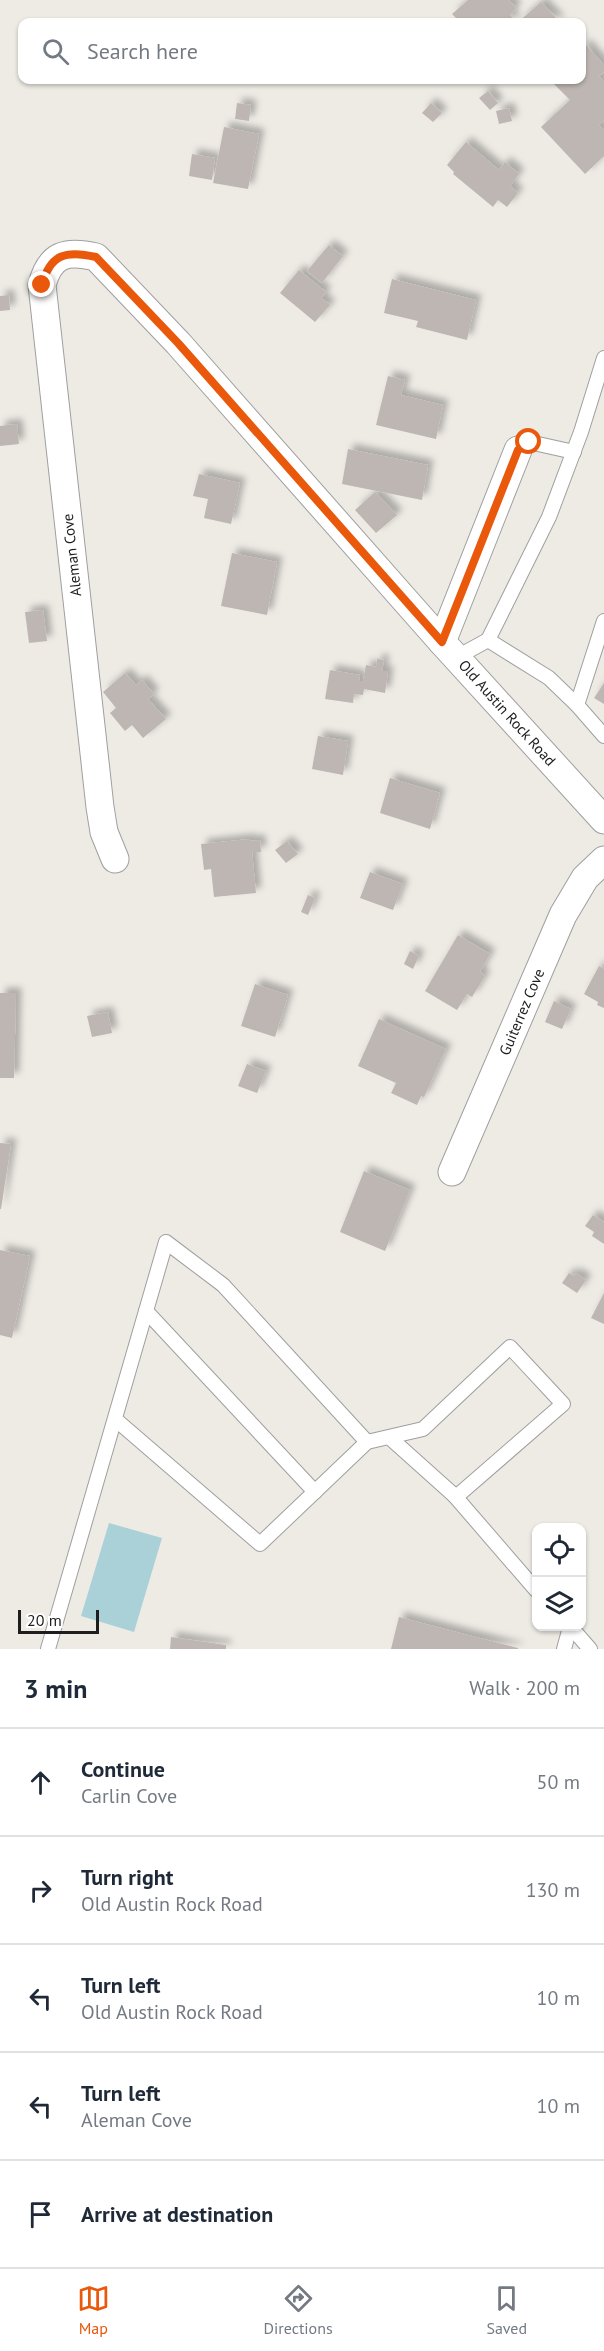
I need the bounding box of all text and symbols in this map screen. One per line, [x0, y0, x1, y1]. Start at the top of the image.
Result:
search box [18, 18, 586, 84]
icon: search [39, 35, 72, 68]
text: Search here [87, 37, 198, 65]
route end [28, 271, 54, 297]
route start [515, 428, 541, 454]
street label: Aleman Cove [58, 513, 85, 597]
street label: Old Austin Rock Road [455, 656, 560, 770]
street label: Guiterrez Cove [495, 966, 548, 1058]
map controls [532, 1523, 586, 1631]
button: locate [532, 1523, 586, 1577]
button: layers [532, 1577, 586, 1631]
scale bar [18, 1607, 99, 1634]
text: 20 m [27, 1610, 62, 1630]
text: 3 min [24, 1672, 87, 1705]
text: Walk · 200 m [469, 1675, 580, 1701]
text: Continue [81, 1755, 165, 1783]
icon: ahead [24, 1766, 57, 1799]
text: 50 m [537, 1769, 580, 1795]
text: Carlin Cove [81, 1783, 177, 1809]
text: Turn right [81, 1863, 173, 1891]
icon: right [24, 1874, 57, 1907]
text: 130 m [526, 1877, 580, 1903]
text: Old Austin Rock Road [81, 1891, 263, 1917]
text: Turn left [81, 1971, 161, 1999]
icon: left [24, 1982, 57, 2015]
text: 10 m [537, 1985, 580, 2011]
text: Old Austin Rock Road [81, 1999, 263, 2025]
text: Turn left [81, 2079, 161, 2107]
icon: left [24, 2090, 57, 2123]
text: 10 m [537, 2093, 580, 2119]
text: Aleman Cove [81, 2107, 192, 2133]
icon: arrive [24, 2198, 57, 2231]
text: Arrive at destination [81, 2200, 273, 2228]
tab: Map [77, 2282, 110, 2338]
tab: Directions [264, 2282, 333, 2338]
tab: Saved [486, 2282, 527, 2338]

